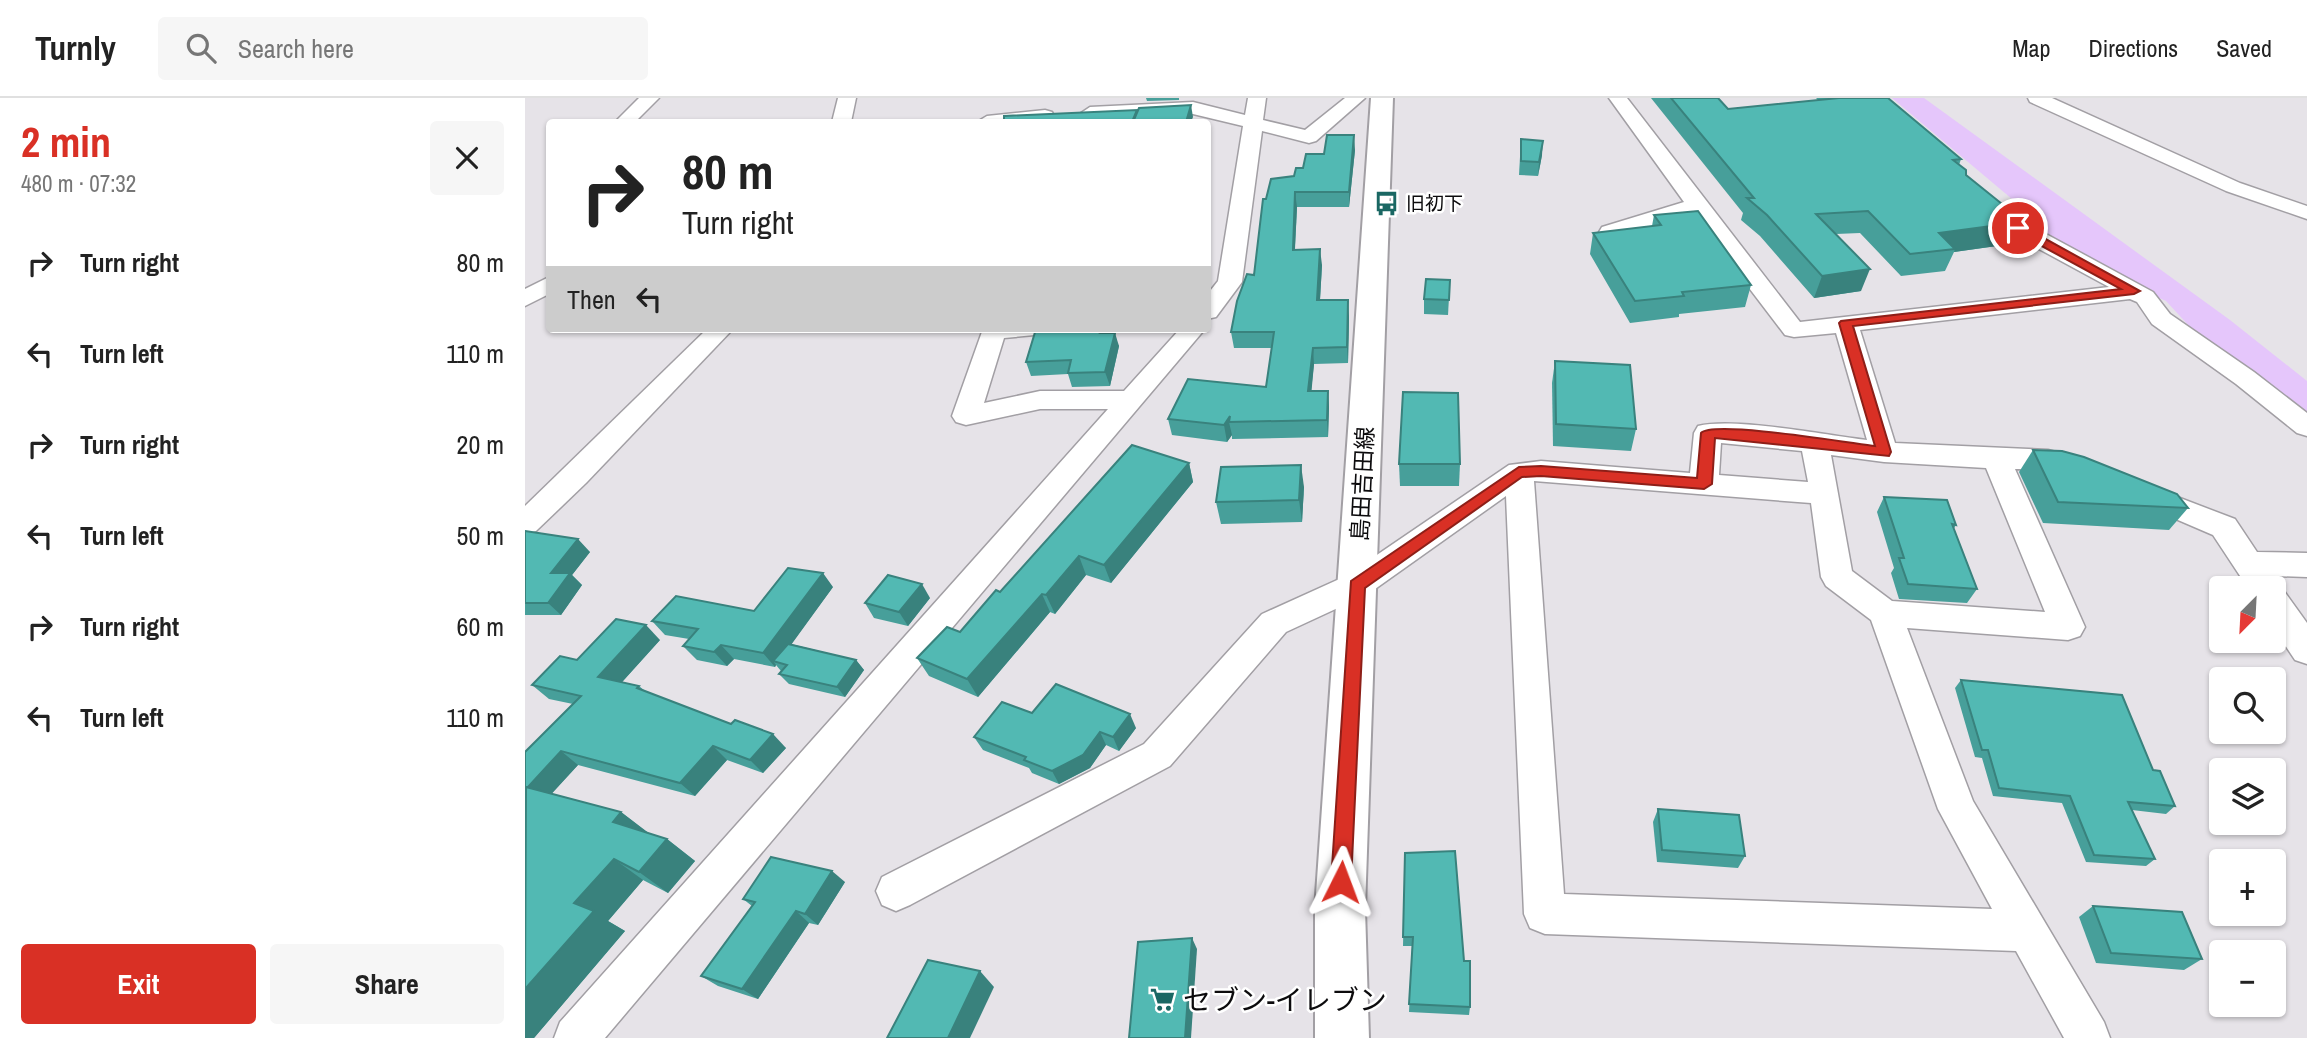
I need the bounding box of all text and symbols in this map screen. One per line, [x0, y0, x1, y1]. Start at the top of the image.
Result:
search box [158, 17, 648, 80]
text: Turnly [35, 26, 116, 70]
icon: search [182, 29, 220, 67]
text: Search here [238, 31, 354, 66]
text: Map [2012, 32, 2050, 64]
text: Directions [2088, 32, 2178, 64]
text: Saved [2216, 32, 2272, 64]
text: 2 min [21, 114, 111, 170]
button: close [430, 121, 504, 195]
text: 80 m [682, 138, 774, 204]
icon: right [567, 147, 658, 238]
text: 480 m · 07:32 [21, 168, 136, 199]
bus stop icon: 旧初下 [1372, 189, 1400, 217]
place label: 旧初下 [1406, 190, 1463, 216]
pin [1988, 198, 2048, 258]
text: Turn right [682, 201, 794, 244]
icon: arrive [1999, 209, 2037, 247]
icon: right [21, 244, 59, 282]
text: Turn right [80, 245, 179, 280]
text: 80 m [457, 245, 504, 280]
icon: left [630, 280, 668, 318]
text: Then [567, 282, 616, 317]
icon: left [21, 335, 59, 373]
text: Turn left [80, 336, 164, 371]
text: 110 m [446, 336, 504, 371]
icon: right [21, 426, 59, 464]
street label: 島田吉田線 [1344, 426, 1380, 542]
text: Turn right [80, 427, 179, 462]
text: 20 m [457, 427, 504, 462]
icon: left [21, 517, 59, 555]
text: Turn left [80, 518, 164, 553]
text: 50 m [457, 518, 504, 553]
north arrow [2209, 576, 2285, 653]
map controls [2209, 576, 2286, 1017]
icon: right [21, 608, 59, 646]
text: Turn right [80, 609, 179, 644]
text: 60 m [457, 609, 504, 644]
button: search [2209, 667, 2286, 744]
icon: left [21, 699, 59, 737]
text: Turn left [80, 700, 164, 735]
text: 110 m [446, 700, 504, 735]
button: layers [2209, 758, 2286, 835]
position arrow [1304, 845, 1378, 919]
button: + [2209, 849, 2286, 926]
button: − [2209, 940, 2286, 1017]
button: Exit [21, 944, 256, 1024]
button: Share [270, 944, 504, 1024]
place label: セブン-イレブン [1183, 981, 1387, 1019]
supermarket icon: セブン-イレブン [1149, 986, 1177, 1014]

